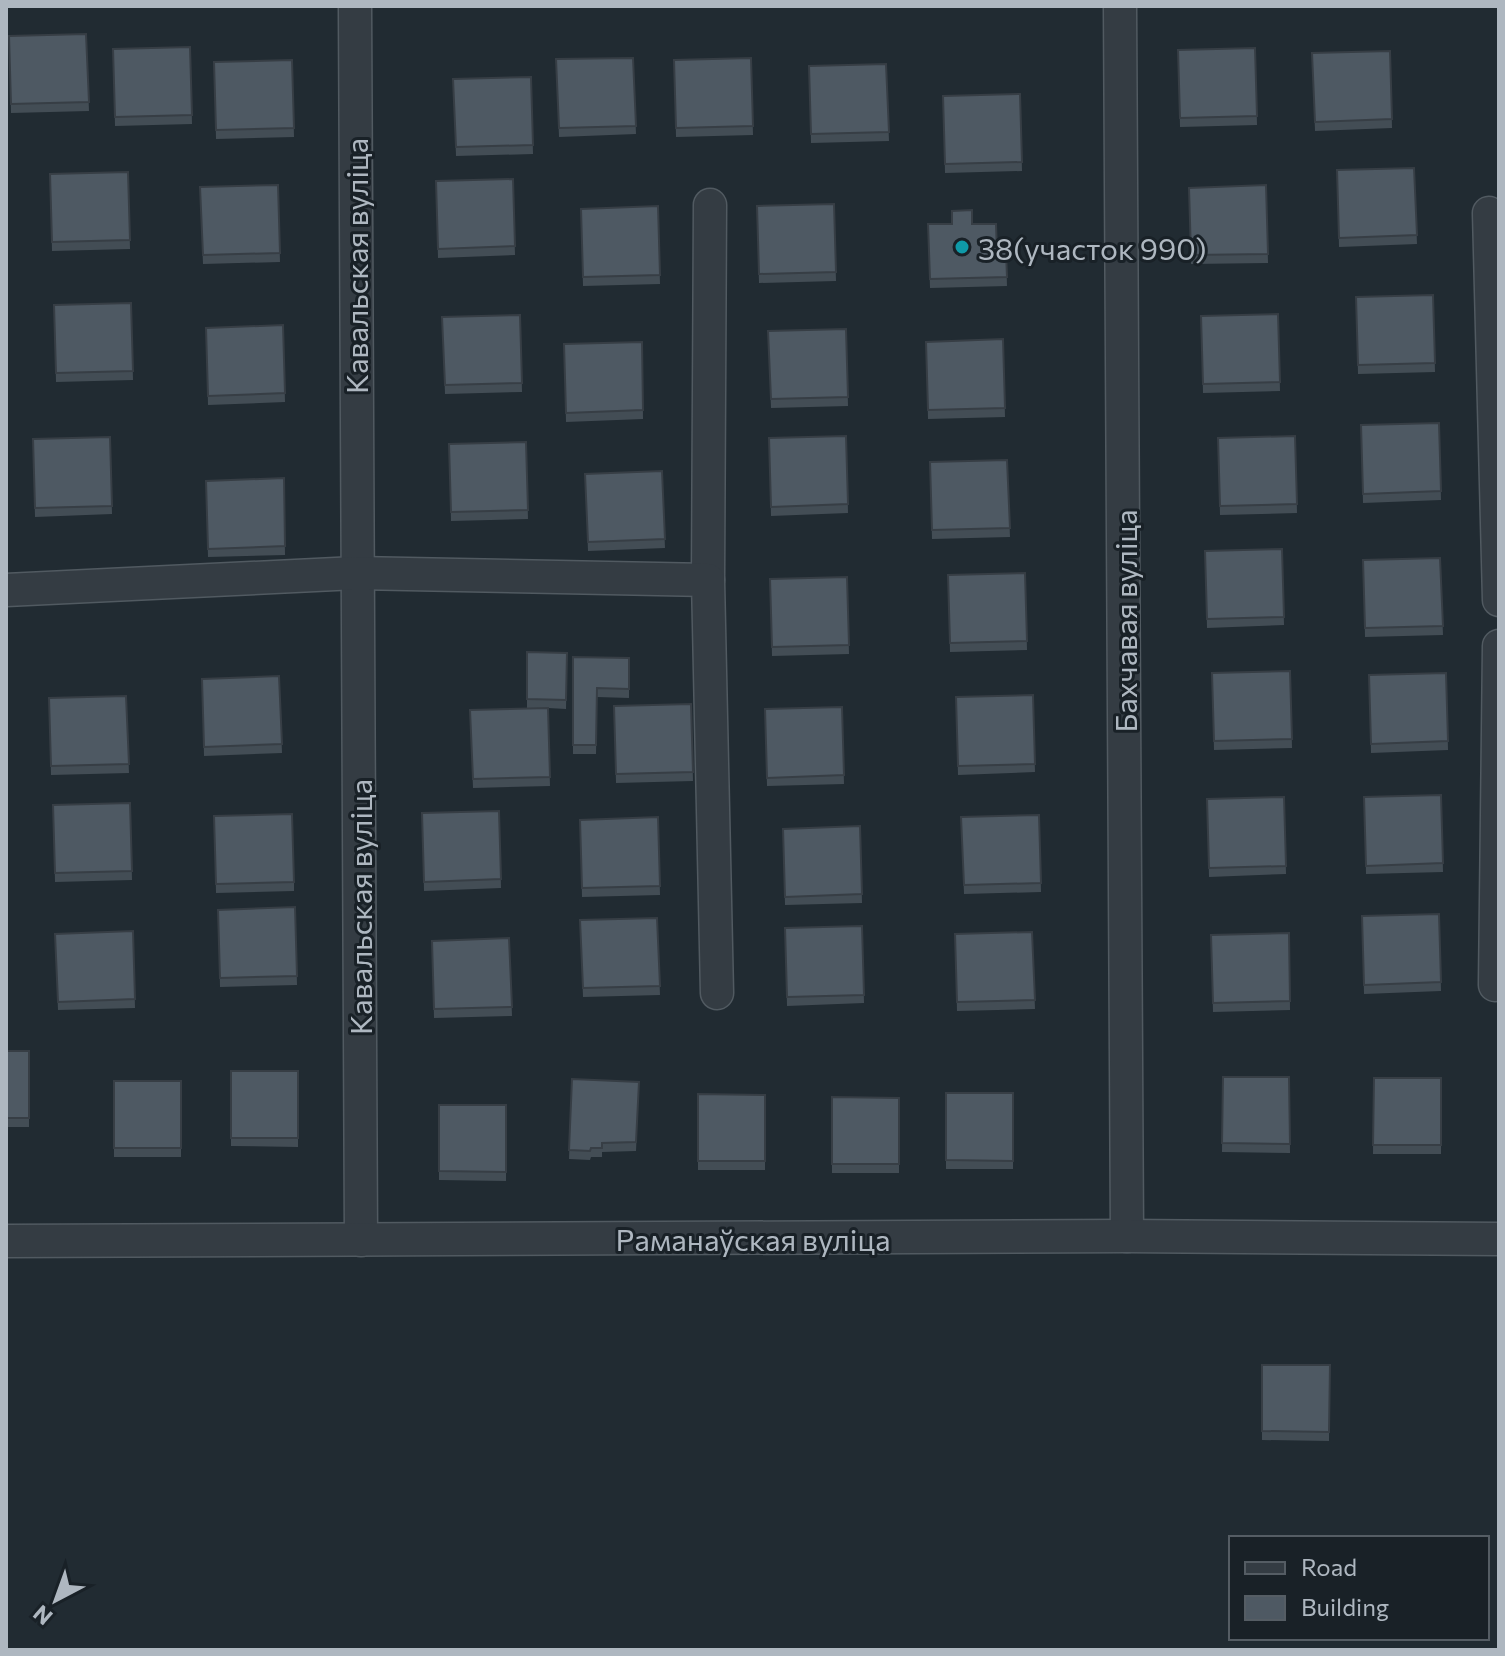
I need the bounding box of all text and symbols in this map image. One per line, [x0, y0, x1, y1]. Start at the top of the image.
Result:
street label: Кавальская вуліца [337, 138, 374, 394]
place label: 38(участок 990) [978, 229, 1206, 266]
marker: 38(участок 990) [953, 238, 971, 256]
street label: Бахчавая вуліца [1106, 509, 1143, 733]
street label: Кавальская вуліца [341, 779, 378, 1035]
street label: Раманаўская вуліца [616, 1220, 890, 1257]
legend [1229, 1536, 1489, 1640]
text: Road [1301, 1552, 1357, 1581]
north arrow [16, 1560, 96, 1640]
text: Building [1301, 1592, 1389, 1621]
text: N [27, 1600, 58, 1631]

